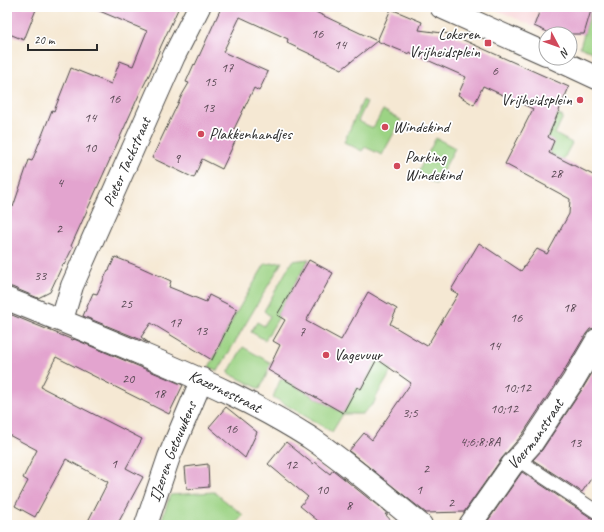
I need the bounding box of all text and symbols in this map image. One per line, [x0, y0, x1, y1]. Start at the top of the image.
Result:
place label: Lokeren Vrijheidsplein [409, 24, 481, 62]
house number: 16 [311, 25, 324, 42]
scale bar [28, 26, 97, 52]
north arrow [538, 26, 578, 66]
text: 20 m [34, 32, 56, 48]
house number: 14 [334, 36, 348, 53]
marker: Lokeren Vrijheidsplein [483, 38, 493, 48]
text: N [557, 45, 573, 61]
house number: 17 [221, 59, 234, 76]
house number: 6 [492, 62, 499, 79]
house number: 15 [204, 73, 217, 90]
house number: 16 [108, 90, 121, 107]
place label: Vrijheidsplein [501, 90, 573, 110]
marker: Vrijheidsplein [575, 95, 585, 105]
house number: 13 [202, 99, 216, 116]
house number: 14 [84, 109, 98, 126]
street label: Pieter Tackstraat [98, 113, 156, 210]
place label: Windekind [393, 117, 452, 137]
marker: Windekind [380, 122, 390, 132]
place label: Plakkenhandjes [209, 124, 293, 144]
marker: Plakkenhandjes [196, 129, 206, 139]
house number: 10 [84, 139, 98, 156]
place label: Parking Windekind [405, 147, 464, 185]
house number: 9 [174, 150, 182, 167]
marker: Parking Windekind [392, 161, 402, 171]
house number: 28 [550, 165, 564, 182]
house number: 4 [57, 174, 65, 191]
house number: 2 [56, 220, 64, 237]
house number: 33 [34, 267, 48, 284]
house number: 25 [120, 295, 133, 312]
house number: 18 [563, 299, 577, 316]
house number: 16 [510, 309, 523, 326]
house number: 17 [169, 314, 182, 331]
house number: 13 [195, 322, 209, 339]
house number: 7 [299, 323, 306, 340]
house number: 14 [488, 337, 502, 354]
place label: Vagevuur [334, 345, 383, 365]
marker: Vagevuur [321, 350, 331, 360]
street label: Kazernestraat [186, 366, 266, 418]
house number: 20 [122, 370, 136, 387]
house number: 10;12 [503, 379, 533, 396]
house number: 18 [153, 385, 167, 402]
street label: Voermanstraat [503, 394, 569, 474]
street label: IJzeren Getouwkens [144, 397, 202, 505]
house number: 10;12 [490, 400, 520, 417]
house number: 3;5 [402, 404, 418, 421]
house number: 16 [225, 420, 238, 437]
house number: 4;6;8;8A [460, 433, 501, 450]
house number: 13 [569, 434, 583, 451]
house number: 1 [111, 455, 118, 472]
house number: 12 [285, 456, 299, 473]
house number: 2 [423, 460, 431, 477]
house number: 10 [316, 481, 330, 498]
house number: 1 [416, 481, 423, 498]
house number: 2 [448, 494, 456, 511]
house number: 8 [346, 497, 354, 514]

